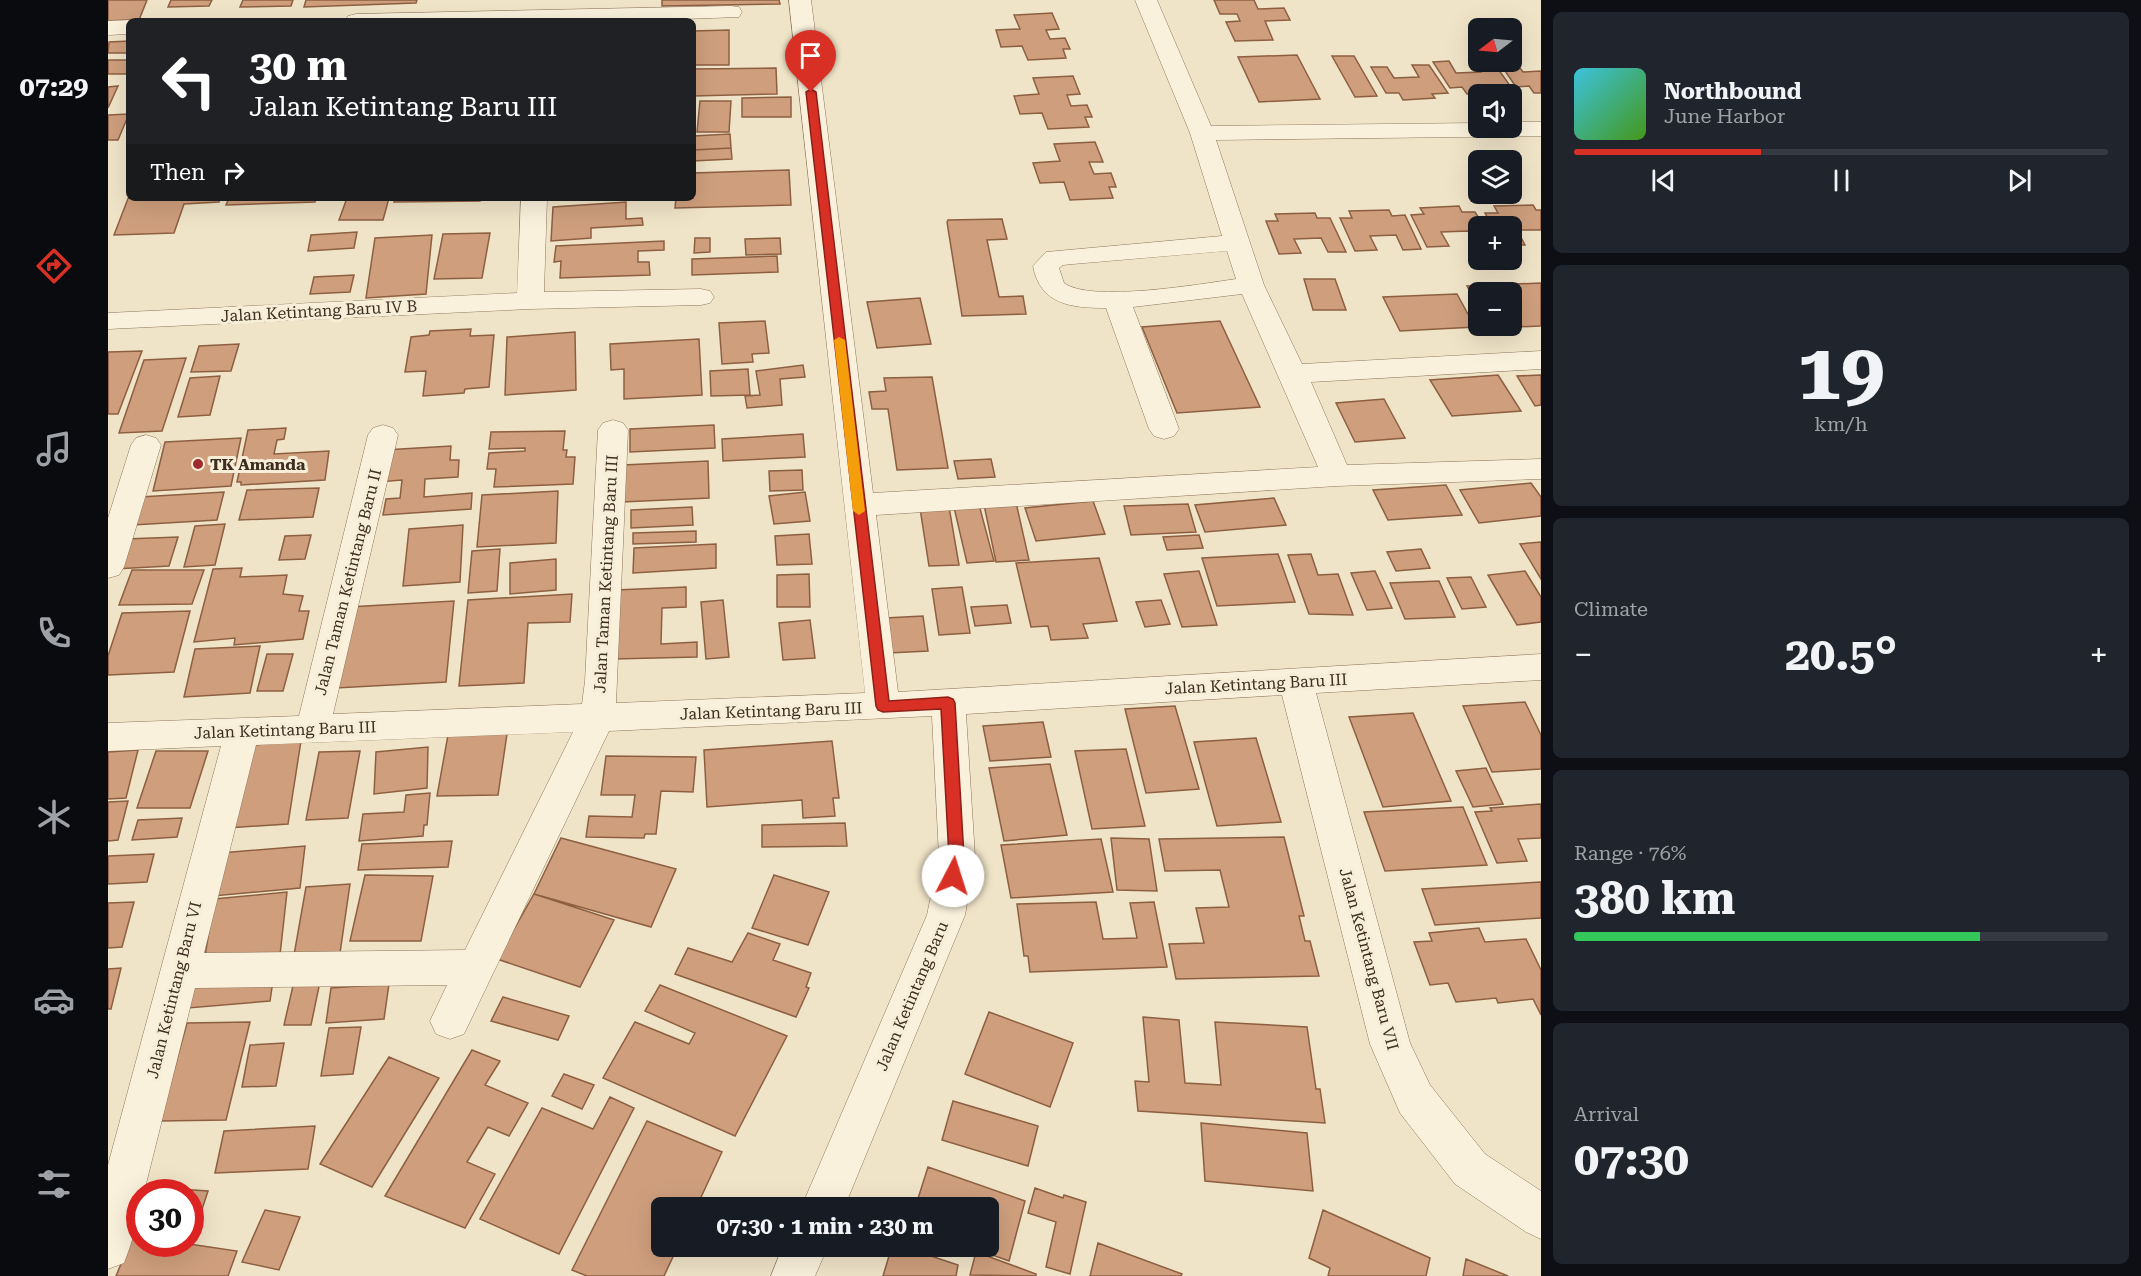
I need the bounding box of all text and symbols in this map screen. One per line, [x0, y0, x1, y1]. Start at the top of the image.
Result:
north arrow [1468, 18, 1522, 72]
map controls [1468, 18, 1522, 336]
pin [785, 30, 836, 92]
icon: arrive [794, 39, 827, 72]
text: 30 m [249, 41, 347, 90]
icon: left [150, 42, 228, 120]
text: 07:29 [20, 71, 88, 103]
text: Northbound [1664, 79, 1802, 104]
button: sound [1468, 84, 1522, 138]
text: Jalan Ketintang Baru III [249, 91, 557, 123]
text: June Harbor [1664, 104, 1785, 128]
button: layers [1468, 150, 1522, 204]
icon: right [217, 156, 250, 189]
text: Then [150, 160, 205, 185]
icon: previous [1647, 164, 1680, 197]
icon: pause [1825, 164, 1858, 197]
icon: next [2003, 164, 2036, 197]
button: + [1468, 216, 1522, 270]
icon: directions [33, 245, 75, 287]
button: − [1468, 282, 1522, 336]
street label: Jalan Ketintang Baru IV B [220, 296, 418, 326]
text: 19 [1797, 327, 1885, 418]
text: km/h [1814, 412, 1868, 436]
icon: music [33, 428, 75, 470]
street label: Jalan Taman Ketintang Baru III [590, 454, 622, 694]
place label: TK Amanda [210, 455, 306, 474]
marker: TK Amanda [191, 457, 205, 471]
street label: Jalan Taman Ketintang Baru II [311, 467, 385, 697]
text: Climate [1574, 597, 1648, 621]
icon: phone [33, 612, 75, 654]
text: 20.5° [1785, 628, 1897, 681]
text: − [1574, 635, 1592, 674]
text: + [2090, 635, 2108, 674]
street label: Jalan Ketintang Baru III [1164, 670, 1348, 698]
street label: Jalan Ketintang Baru III [679, 698, 863, 724]
street label: Jalan Ketintang Baru III [193, 717, 377, 743]
icon: climate [33, 796, 75, 838]
text: Range · 76% [1574, 841, 1686, 865]
position arrow [921, 844, 985, 908]
street label: Jalan Ketintang Baru VII [1336, 866, 1402, 1052]
text: 380 km [1574, 872, 1735, 925]
street label: Jalan Ketintang Baru VI [143, 899, 205, 1081]
street label: Jalan Ketintang Baru [872, 918, 952, 1074]
icon: car [33, 979, 75, 1021]
text: Arrival [1574, 1102, 1639, 1126]
text: 07:30 [1574, 1133, 1689, 1186]
icon: filters [33, 1163, 75, 1205]
speed limit sign: 30 [126, 1179, 204, 1257]
text: 07:30 · 1 min · 230 m [716, 1214, 934, 1239]

